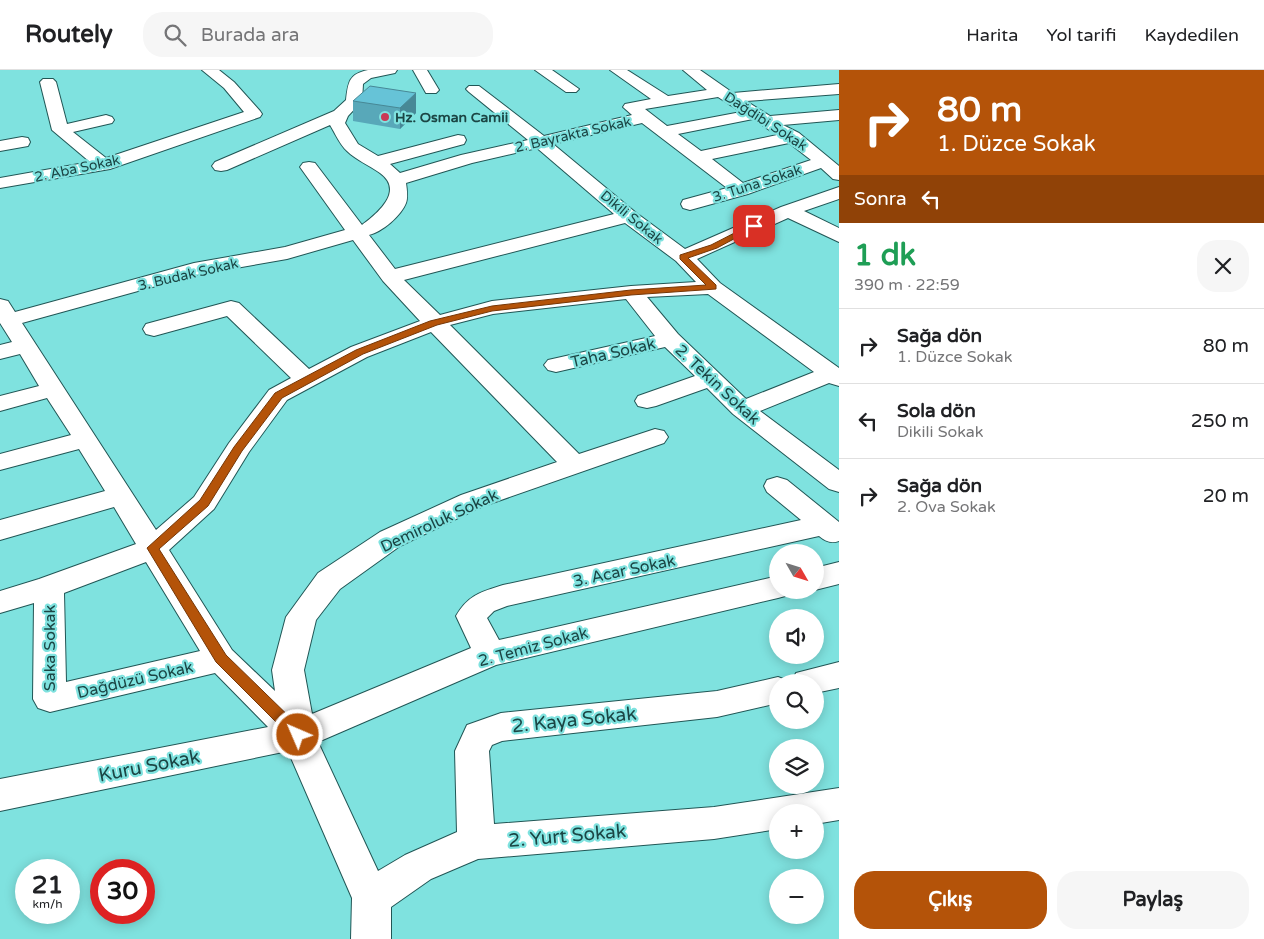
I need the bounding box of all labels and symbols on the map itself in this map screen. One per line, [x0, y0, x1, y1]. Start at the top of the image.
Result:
street label: Dağdibi Sokak [721, 88, 811, 155]
place label: Hz. Osman Camii [395, 109, 508, 126]
marker: Hz. Osman Camii [379, 111, 391, 123]
street label: 2. Bayrakta Sokak [513, 113, 633, 156]
street label: 2. Aba Sokak [33, 151, 122, 186]
street label: 3. Tuna Sokak [711, 161, 804, 206]
street label: Dikili Sokak [597, 187, 667, 248]
pin [733, 205, 775, 247]
street label: 3. Budak Sokak [136, 255, 240, 294]
street label: Taha Sokak [569, 333, 658, 372]
street label: 2. Tekin Sokak [671, 340, 764, 429]
street label: Demiroluk Sokak [377, 485, 502, 557]
north arrow [769, 544, 824, 599]
street label: 3. Acar Sokak [571, 550, 677, 592]
street label: Saka Sokak [40, 605, 60, 691]
street label: 2. Temiz Sokak [476, 623, 591, 671]
street label: Dağdüzü Sokak [75, 657, 195, 703]
street label: 2. Kaya Sokak [511, 703, 638, 737]
position arrow [271, 708, 323, 760]
street label: Kuru Sokak [97, 745, 202, 787]
street label: 2. Yurt Sokak [507, 820, 627, 852]
speed limit sign: 30 [90, 859, 155, 924]

